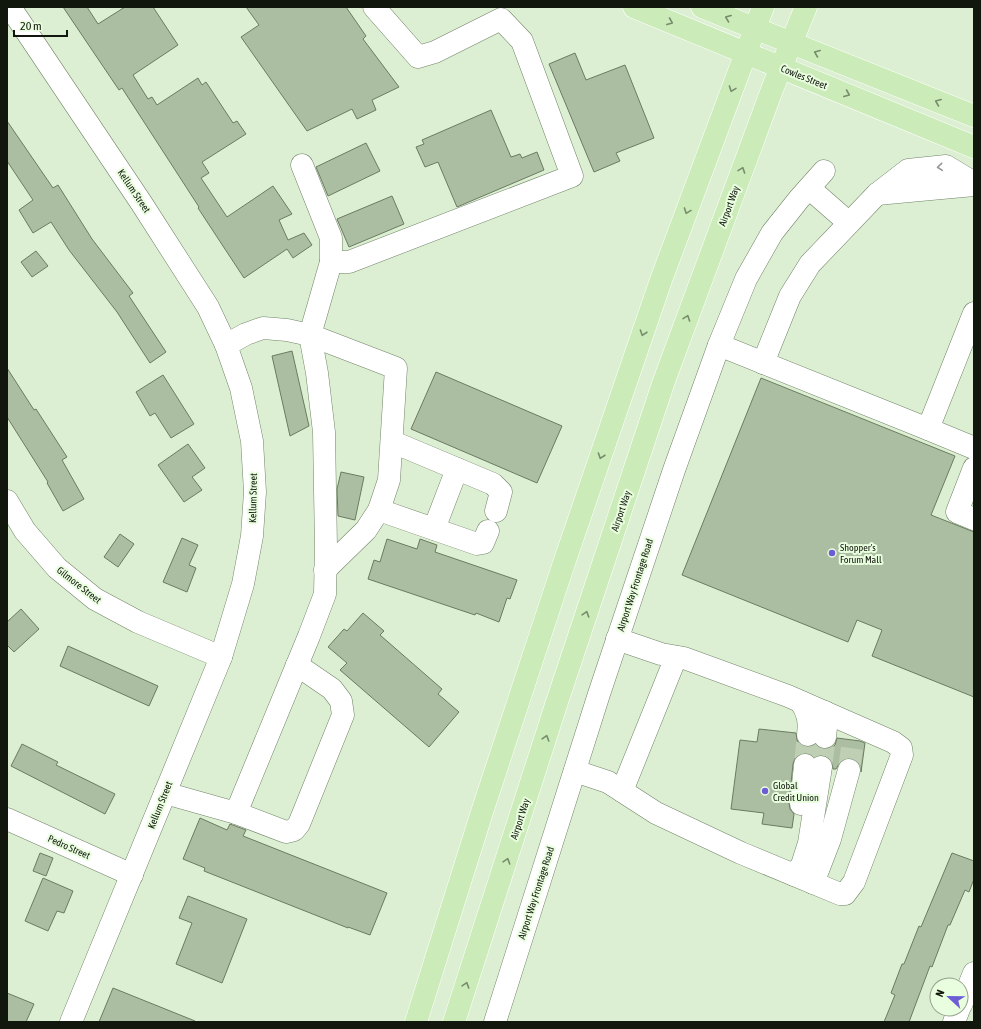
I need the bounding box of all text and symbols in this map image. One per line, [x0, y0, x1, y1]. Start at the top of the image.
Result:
scale bar [14, 12, 67, 38]
one-way arrow [725, 14, 732, 22]
one-way arrow [666, 17, 674, 25]
text: 20 m [20, 19, 42, 33]
one-way arrow [814, 50, 822, 58]
street label: Cowles Street [779, 63, 829, 91]
one-way arrow [729, 86, 737, 93]
one-way arrow [843, 89, 851, 97]
one-way arrow [934, 98, 941, 106]
one-way arrow [936, 162, 943, 171]
street label: Kellum Street [115, 167, 153, 215]
one-way arrow [738, 167, 746, 174]
street label: Airport Way [717, 184, 741, 228]
one-way arrow [683, 207, 691, 214]
one-way arrow [683, 315, 691, 322]
one-way arrow [639, 330, 648, 337]
one-way arrow [597, 453, 606, 460]
street label: Kellum Street [247, 473, 259, 523]
street label: Airport Way [609, 489, 633, 533]
street label: Airport Way Frontage Road [615, 537, 655, 633]
place label: Shopper's Forum Mall [840, 542, 882, 565]
marker: Shopper's Forum Mall [827, 548, 837, 558]
street label: Gilmore Street [55, 564, 103, 606]
one-way arrow [582, 611, 590, 618]
one-way arrow [541, 734, 550, 741]
street label: Kellum Street [146, 780, 174, 830]
place label: Global Credit Union [773, 780, 819, 803]
marker: Global Credit Union [760, 786, 770, 796]
street label: Airport Way [508, 797, 532, 841]
street label: Pedro Street [46, 833, 92, 861]
street label: Airport Way Frontage Road [516, 845, 556, 941]
one-way arrow [502, 858, 510, 865]
north arrow [929, 977, 969, 1017]
one-way arrow [462, 982, 470, 989]
text: N [933, 988, 947, 999]

